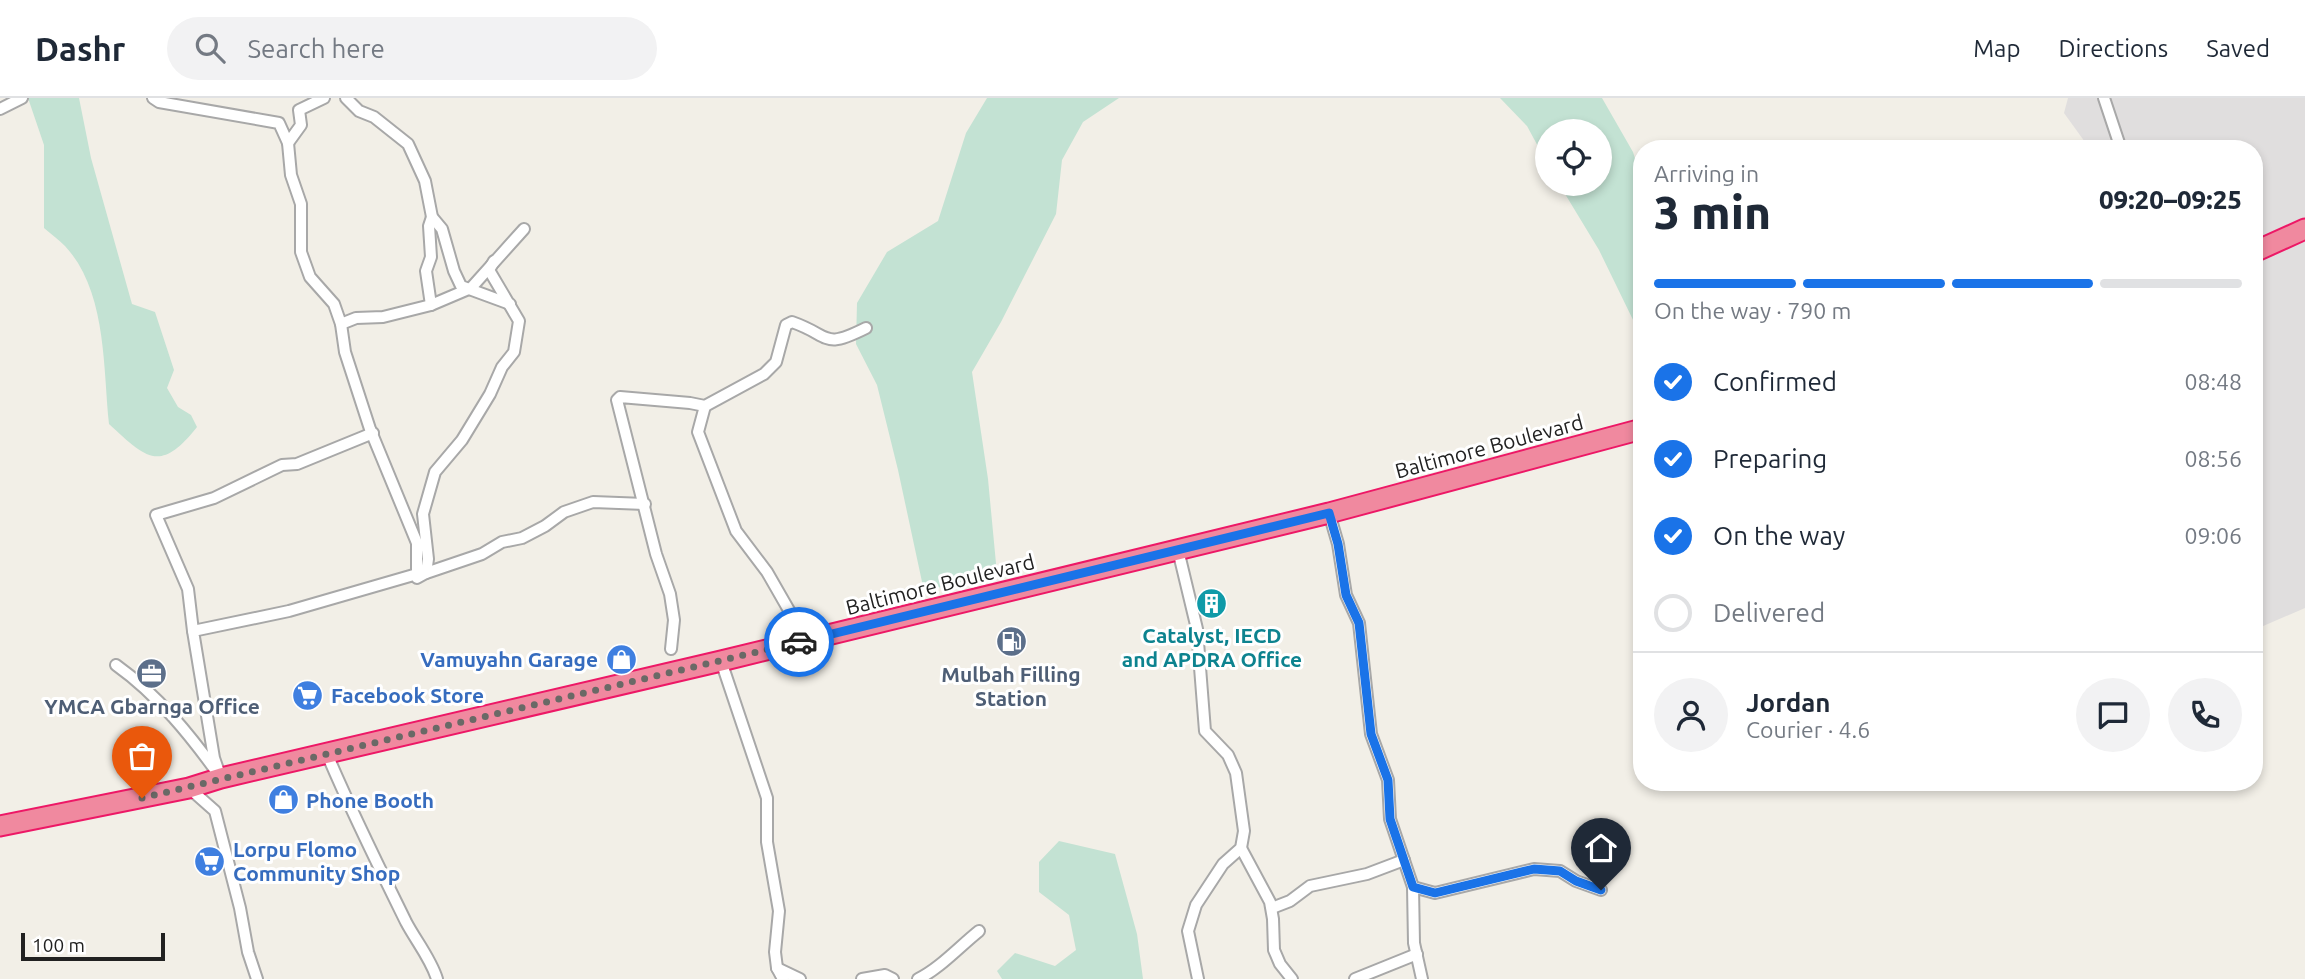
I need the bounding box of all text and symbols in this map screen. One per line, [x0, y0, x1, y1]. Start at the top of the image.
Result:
search box [167, 17, 657, 80]
icon: search [191, 29, 229, 67]
text: Dashr [35, 30, 125, 67]
text: Search here [247, 34, 385, 63]
text: Map [1973, 35, 2020, 62]
text: Directions [2058, 35, 2168, 62]
text: Saved [2206, 35, 2270, 62]
map controls [1535, 119, 1612, 196]
button: locate [1535, 119, 1612, 196]
text: Arriving in [1654, 161, 1759, 186]
text: 09:20–09:25 [2099, 185, 2242, 214]
text: 3 min [1654, 186, 1771, 238]
text: On the way · 790 m [1654, 298, 1851, 323]
icon: check [1654, 363, 1692, 401]
text: Confirmed [1713, 367, 1837, 396]
text: 08:48 [2184, 369, 2242, 394]
street label: Baltimore Boulevard [1392, 409, 1586, 483]
icon: check [1654, 440, 1692, 478]
text: Preparing [1713, 444, 1827, 473]
text: 08:56 [2184, 446, 2242, 471]
icon: check [1654, 517, 1692, 555]
text: On the way [1713, 521, 1845, 550]
text: 09:06 [2184, 523, 2242, 548]
street label: Baltimore Boulevard [843, 549, 1037, 619]
building icon: Catalyst, IECD and APDRA Office [1195, 586, 1229, 620]
text: Delivered [1713, 598, 1825, 627]
courier [764, 607, 834, 677]
icon: car [780, 623, 818, 661]
place label: Catalyst, IECD and APDRA Office [1122, 623, 1302, 671]
fuel station icon: Mulbah Filling Station [994, 625, 1028, 659]
shop icon: Vamuyahn Garage [604, 642, 638, 676]
place label: Vamuyahn Garage [420, 647, 598, 671]
office icon: YMCA Gbarnga Office [135, 657, 169, 691]
place label: Mulbah Filling Station [941, 662, 1081, 710]
supermarket icon: Facebook Store [291, 678, 325, 712]
button: person [1654, 678, 1728, 752]
button: chat [2076, 678, 2150, 752]
button: phone [2168, 678, 2242, 752]
place label: Facebook Store [331, 683, 484, 707]
text: Jordan [1746, 688, 1831, 717]
place label: YMCA Gbarnga Office [44, 694, 260, 718]
text: Courier · 4.6 [1746, 717, 1870, 742]
pin [112, 726, 172, 798]
icon: bag [123, 737, 161, 775]
shop icon: Phone Booth [266, 783, 300, 817]
place label: Phone Booth [306, 788, 434, 812]
pin [1571, 818, 1631, 890]
icon: home [1582, 829, 1620, 867]
place label: Lorpu Flomo Community Shop [233, 837, 400, 885]
supermarket icon: Lorpu Flomo Community Shop [193, 844, 227, 878]
scale bar [21, 930, 164, 962]
text: 100 m [32, 934, 85, 956]

